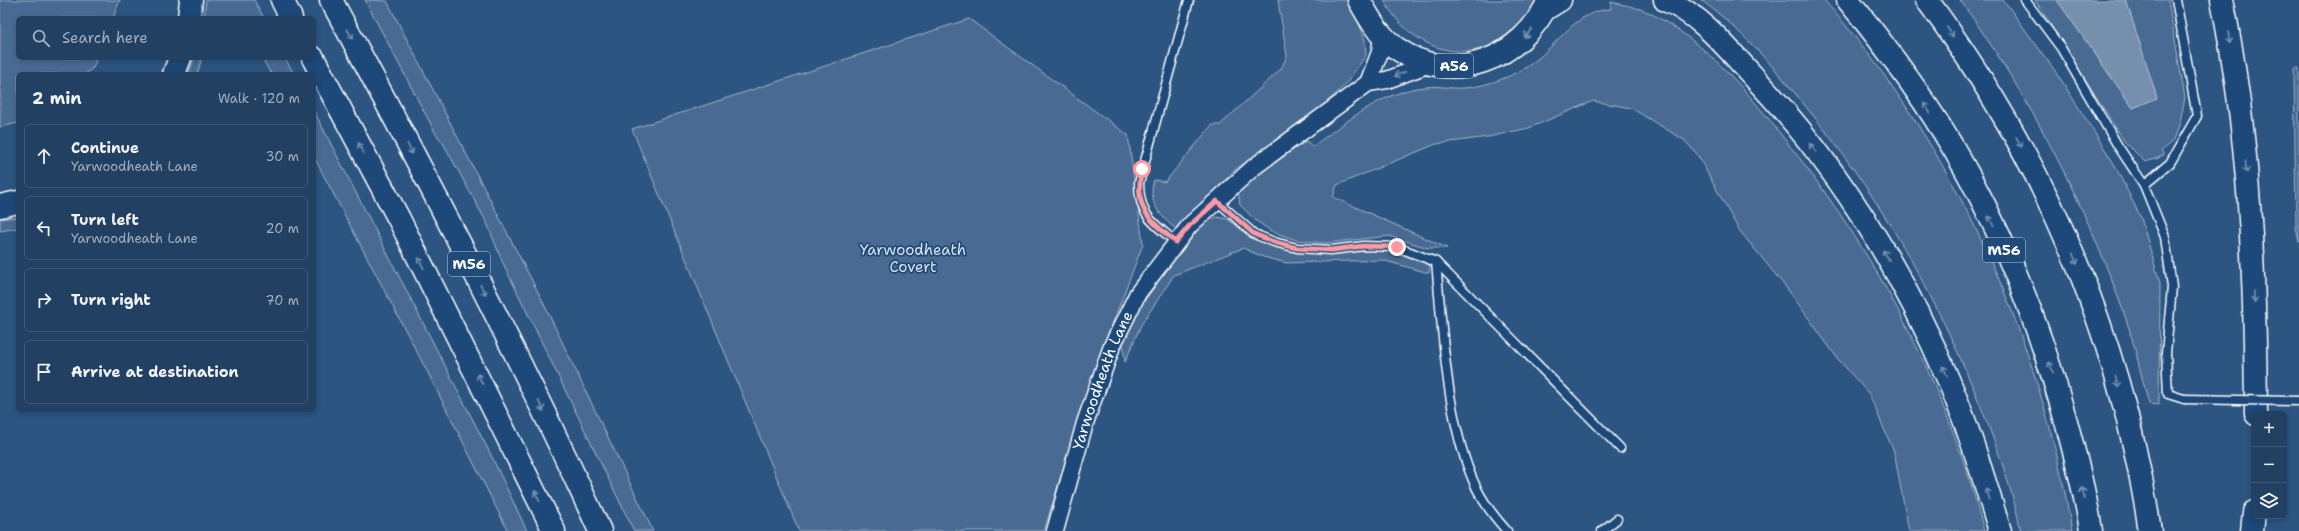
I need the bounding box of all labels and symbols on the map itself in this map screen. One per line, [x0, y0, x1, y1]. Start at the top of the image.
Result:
one-way arrow [1946, 26, 1954, 37]
one-way arrow [347, 28, 354, 40]
one-way arrow [1524, 28, 1533, 38]
one-way arrow [2225, 31, 2233, 44]
road number: A56 [1435, 54, 1473, 78]
one-way arrow [1395, 71, 1407, 79]
one-way arrow [1923, 103, 1931, 114]
one-way arrow [2016, 135, 2024, 147]
one-way arrow [357, 142, 364, 154]
one-way arrow [1809, 142, 1817, 153]
one-way arrow [407, 143, 414, 155]
route start [1133, 160, 1151, 178]
one-way arrow [2242, 160, 2249, 173]
one-way arrow [1987, 215, 1994, 227]
route end [1388, 238, 1406, 256]
road number: M56 [1983, 238, 2025, 262]
park label: Yarwoodheath Covert [860, 240, 966, 277]
one-way arrow [1882, 249, 1890, 261]
road number: M56 [448, 252, 490, 276]
one-way arrow [2071, 253, 2079, 265]
one-way arrow [417, 257, 424, 269]
one-way arrow [479, 284, 487, 296]
one-way arrow [2250, 290, 2257, 303]
street label: Yarwoodheath Lane [1068, 308, 1138, 452]
one-way arrow [2046, 361, 2054, 373]
one-way arrow [1941, 366, 1948, 378]
one-way arrow [476, 373, 483, 385]
one-way arrow [2114, 375, 2121, 388]
one-way arrow [538, 400, 545, 412]
one-way arrow [1984, 487, 1991, 500]
one-way arrow [2079, 487, 2087, 500]
one-way arrow [533, 490, 540, 502]

